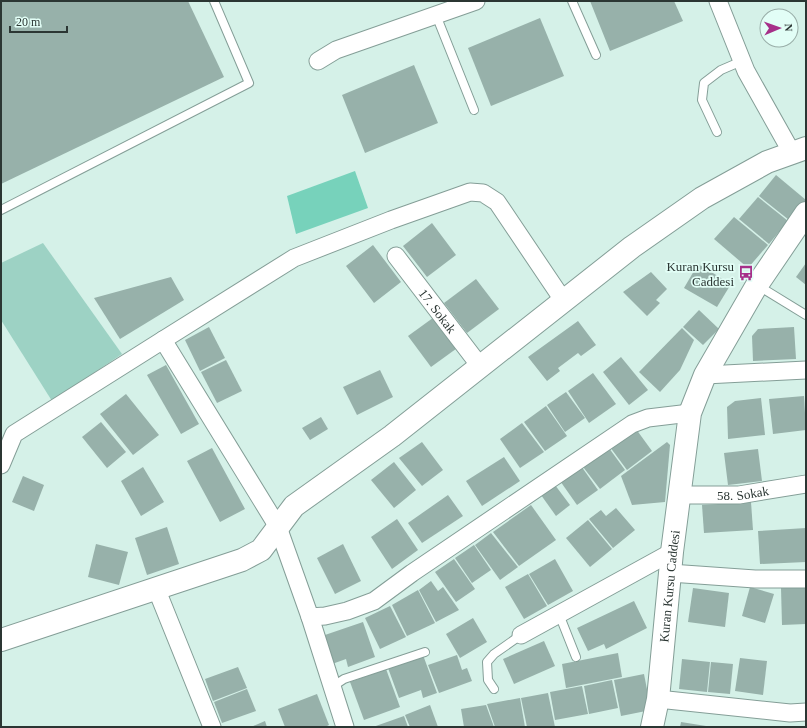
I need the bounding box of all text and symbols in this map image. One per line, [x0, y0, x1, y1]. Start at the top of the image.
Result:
scale bar [10, 8, 67, 34]
north arrow [759, 8, 799, 48]
text: 20 m [16, 15, 41, 29]
text: N [783, 23, 795, 32]
place label: Kuran Kursu Caddesi [666, 259, 734, 289]
bus stop icon: Kuran Kursu Caddesi [737, 264, 755, 282]
street label: 17. Sokak [416, 286, 460, 336]
street label: 58. Sokak [717, 483, 770, 503]
street label: Kuran Kursu Caddesi [656, 529, 682, 643]

